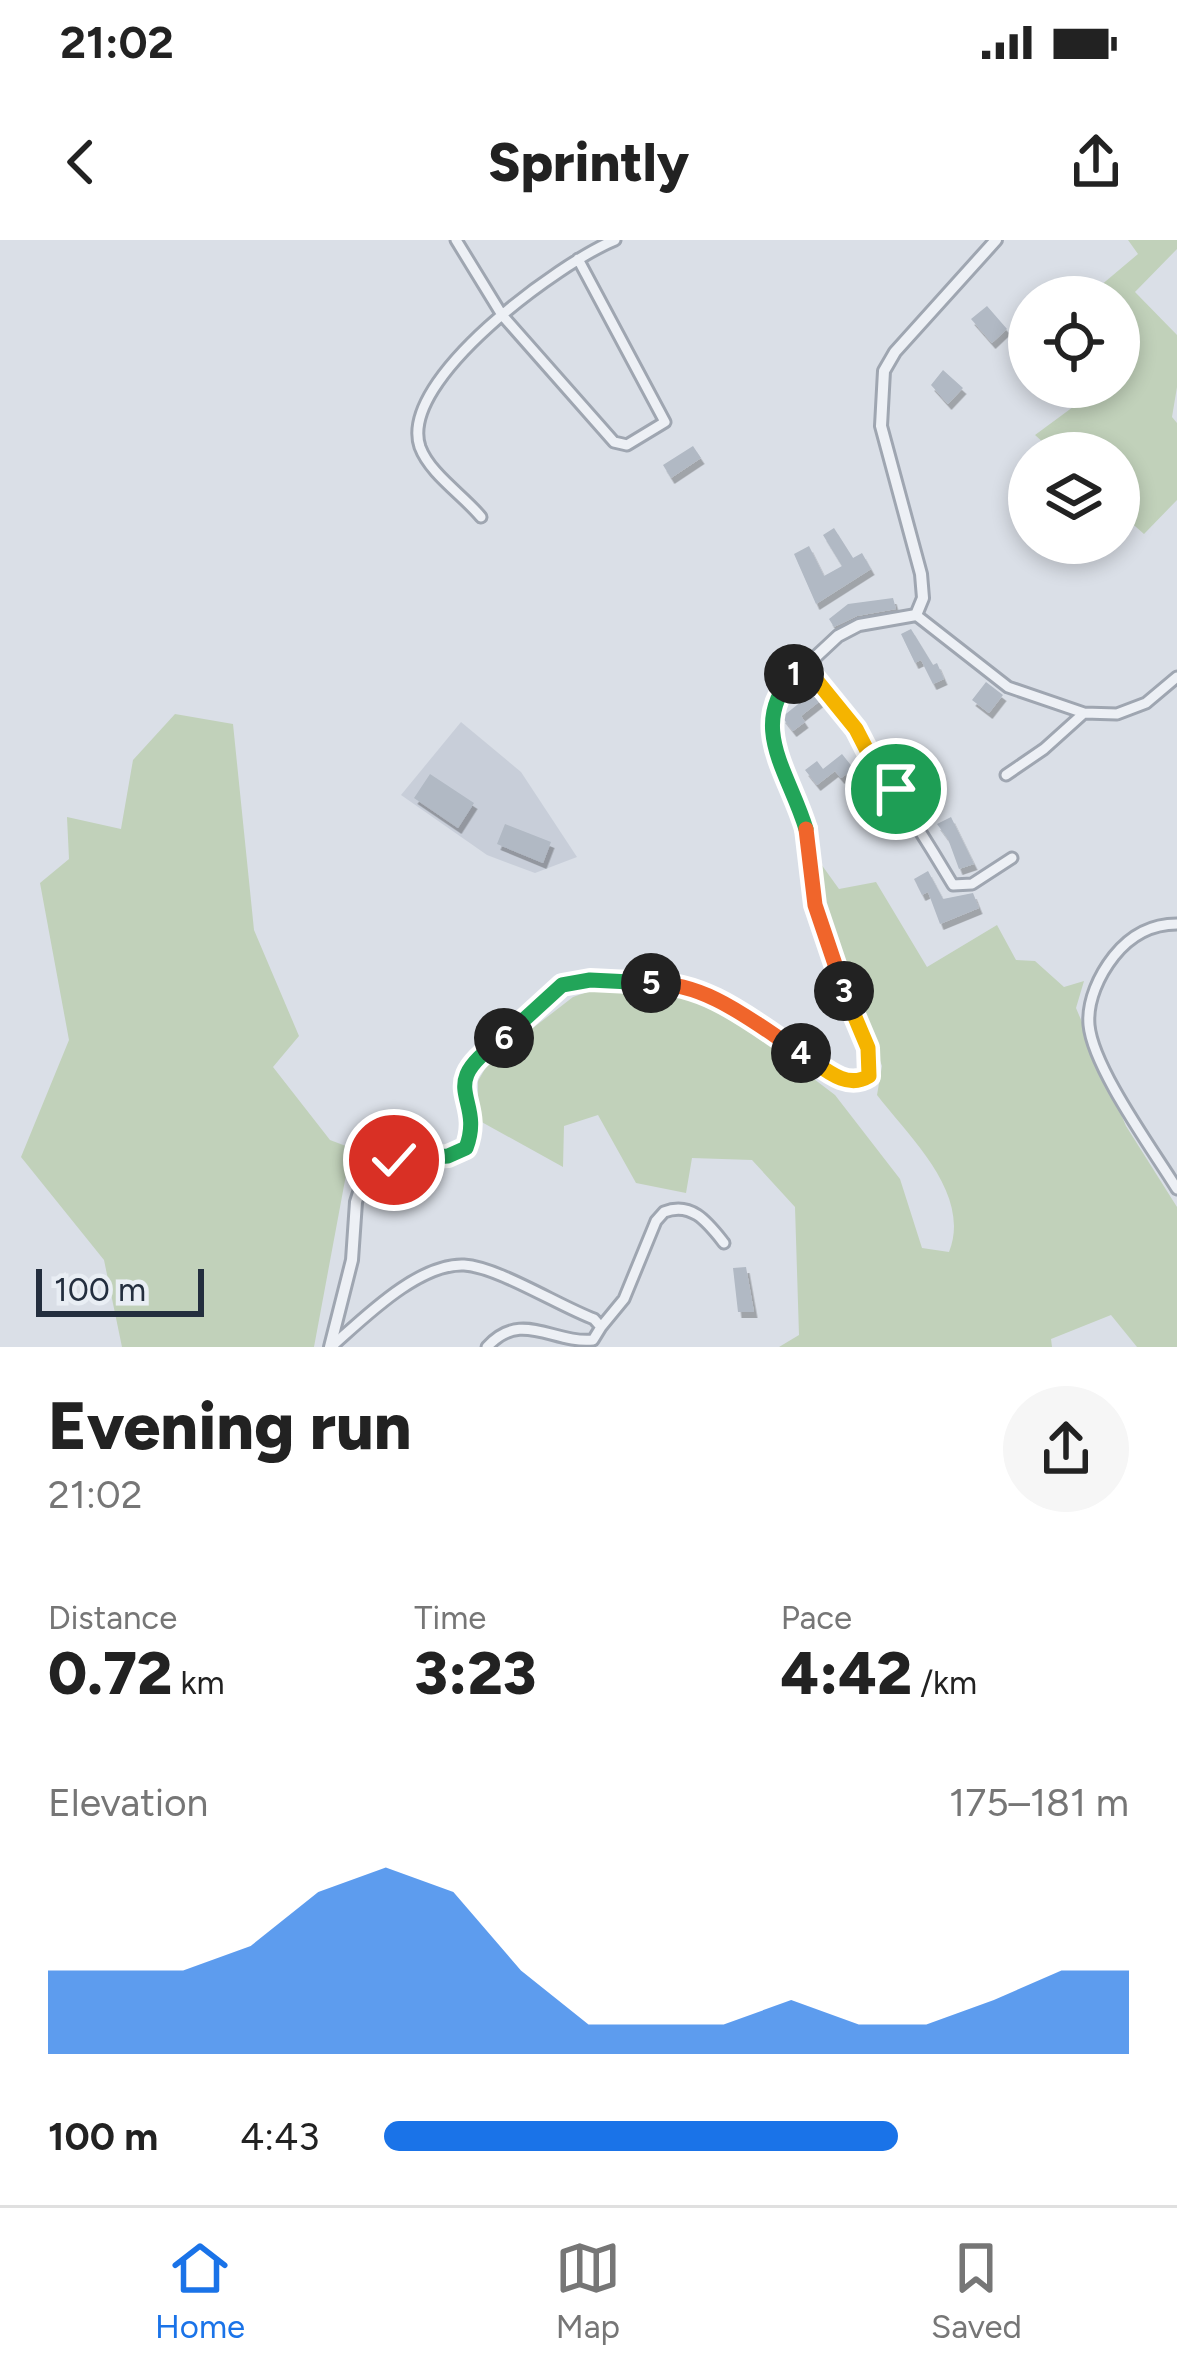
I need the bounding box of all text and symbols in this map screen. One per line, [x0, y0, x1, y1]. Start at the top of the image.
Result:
text: 21:02 [60, 15, 174, 69]
icon: back [48, 129, 114, 195]
icon: share [1063, 129, 1129, 195]
text: Sprintly [488, 130, 689, 195]
map controls [1008, 276, 1140, 564]
button: locate [1008, 276, 1140, 408]
button: layers [1008, 432, 1140, 564]
pin: 1 [764, 644, 824, 704]
text: 1 [787, 654, 801, 693]
pin [845, 738, 947, 840]
icon: arrive [863, 756, 929, 822]
pin: 5 [621, 953, 681, 1013]
pin: 3 [814, 961, 874, 1021]
text: 5 [641, 963, 661, 1002]
text: 3 [835, 971, 853, 1010]
pin: 6 [474, 1008, 534, 1068]
text: 6 [494, 1018, 514, 1057]
pin: 4 [771, 1023, 831, 1083]
text: 4 [791, 1033, 811, 1072]
pin [343, 1109, 445, 1211]
icon: check [361, 1127, 427, 1193]
scale bar [36, 1263, 204, 1316]
text: 100 m [54, 1270, 146, 1309]
text: Evening run [48, 1386, 412, 1466]
button: share [1003, 1386, 1129, 1512]
text: 21:02 [48, 1471, 143, 1518]
text: Distance [48, 1598, 177, 1637]
text: Time [414, 1598, 486, 1637]
text: Pace [781, 1598, 852, 1637]
text: 0.72 [48, 1637, 172, 1709]
text: 3:23 [414, 1637, 536, 1709]
text: 4:42 [781, 1637, 912, 1709]
text: km [172, 1663, 225, 1702]
text: /km [912, 1663, 977, 1702]
text: Elevation [48, 1779, 208, 1826]
text: 175–181 m [949, 1779, 1129, 1826]
text: 100 m [48, 2113, 158, 2160]
text: 4:43 [240, 2113, 320, 2160]
tab: Home [155, 2235, 245, 2346]
tab: Map [555, 2235, 621, 2346]
tab: Saved [931, 2235, 1022, 2346]

